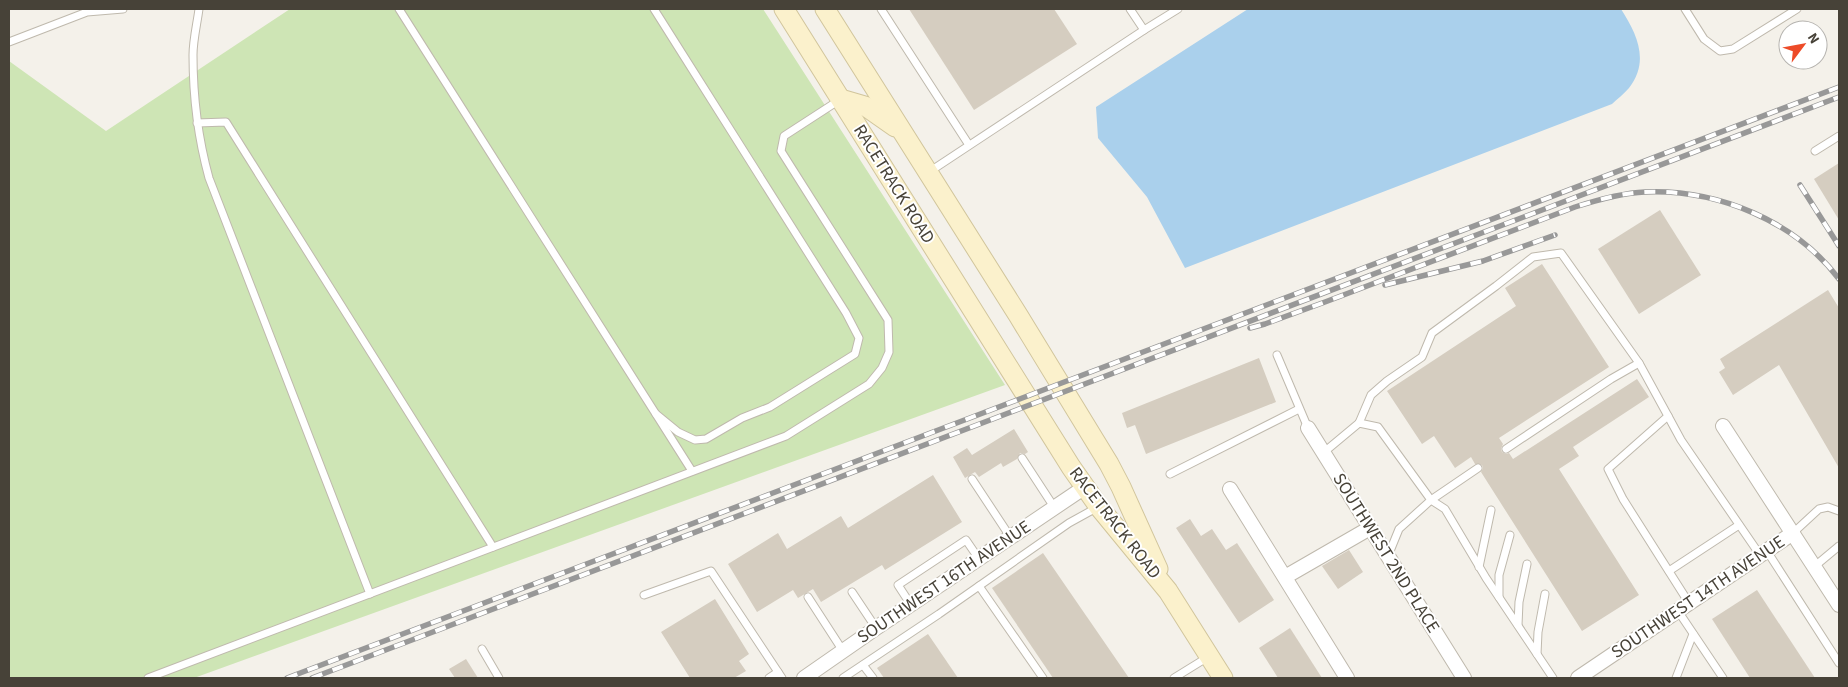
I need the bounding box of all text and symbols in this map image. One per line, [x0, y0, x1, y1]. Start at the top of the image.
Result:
north arrow [1778, 20, 1828, 70]
text: N [1802, 29, 1824, 48]
street label: RACETRACK ROAD [847, 120, 941, 248]
street label: RACETRACK ROAD [1063, 462, 1167, 584]
street label: SOUTHWEST 2ND PLACE [1327, 468, 1445, 638]
street label: SOUTHWEST 16TH AVENUE [852, 514, 1036, 650]
street label: SOUTHWEST 14TH AVENUE [1606, 529, 1790, 665]

